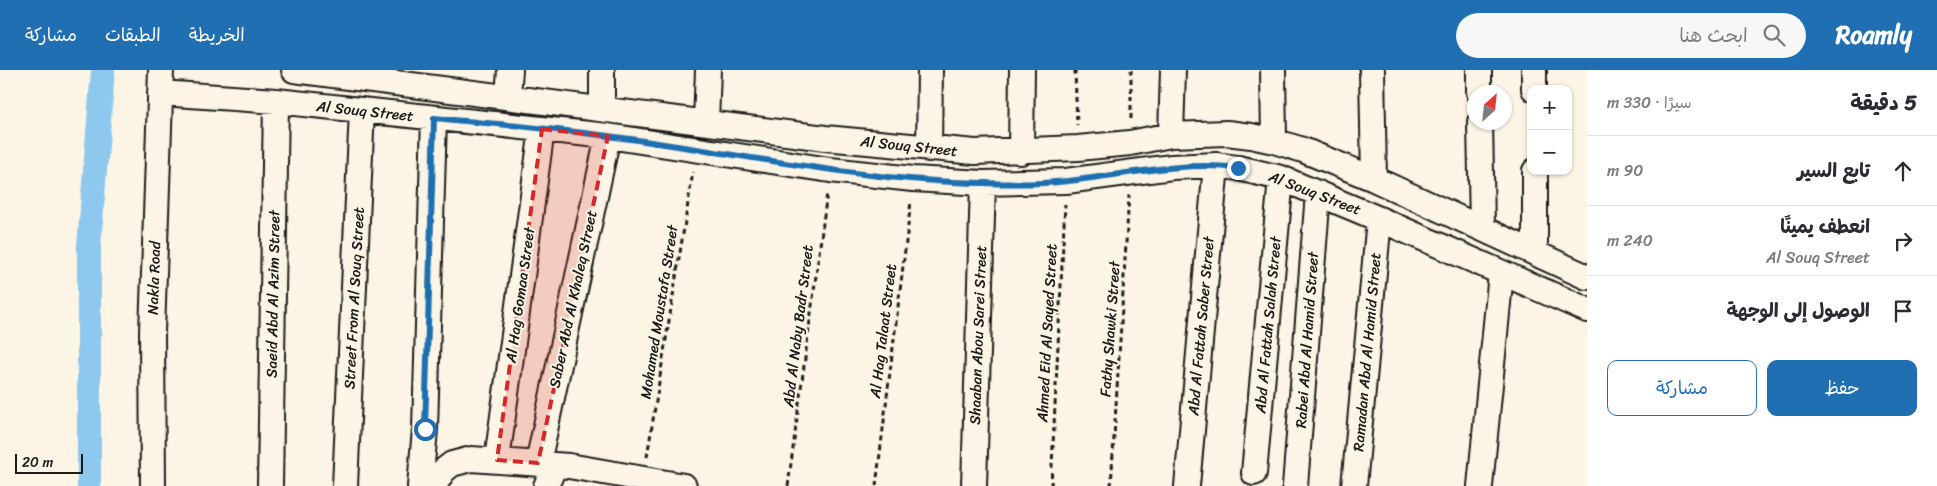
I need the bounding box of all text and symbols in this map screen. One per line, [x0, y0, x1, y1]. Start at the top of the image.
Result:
search box [1456, 13, 1806, 58]
text: Roamly [1836, 14, 1912, 56]
text: مشاركة [25, 19, 77, 51]
text: الطبقات [105, 19, 161, 51]
text: الخريطة [189, 19, 245, 51]
text: ابحث هنا [1679, 19, 1748, 52]
icon: search [1760, 21, 1788, 49]
text: 5 دقيقة [1850, 84, 1917, 122]
north arrow [1467, 85, 1512, 130]
map controls [1527, 85, 1572, 175]
button: + [1527, 85, 1572, 130]
text: سيرًا · 330 m [1607, 88, 1692, 117]
street label: Al Souq Street [314, 93, 415, 129]
street label: Al Souq Street [858, 128, 959, 164]
button: − [1527, 130, 1572, 175]
text: تابع السير [1797, 154, 1870, 187]
text: 90 m [1607, 156, 1643, 185]
route end [1227, 157, 1250, 180]
icon: ahead [1889, 157, 1917, 185]
street label: Al Souq Street [1264, 163, 1366, 223]
street label: Street From Al Souq Street [336, 206, 372, 390]
street label: Saber Abd Al Khaleq Street [541, 207, 605, 390]
street label: Saeid Abd Al Azim Street [259, 209, 287, 378]
text: انعطف يمينًا [1780, 210, 1870, 243]
street label: Mohamed Moustafa Street [632, 222, 686, 401]
street label: Al Hag Gomaa Street [497, 225, 543, 366]
text: 240 m [1607, 226, 1653, 255]
icon: right [1889, 227, 1917, 255]
street label: Abd Al Fattah Saber Street [1180, 234, 1222, 418]
street label: Abd Al Fattah Salah Street [1247, 235, 1289, 416]
street label: Nakla Road [140, 240, 168, 315]
street label: Abd Al Naby Badr Street [775, 243, 821, 410]
street label: Ahmed Eid Al Sayed Street [1029, 243, 1065, 424]
text: Al Souq Street [1766, 243, 1870, 272]
street label: Shaaban Abou Sarei Street [962, 244, 994, 425]
street label: Rabei Abd Al Hamid Street [1288, 250, 1326, 429]
street label: Ramadan Abd Al Hamid Street [1345, 251, 1389, 453]
street label: Fathy Shawki Street [1092, 259, 1128, 398]
street label: Al Hag Talaat Street [862, 262, 904, 401]
text: الوصول إلى الوجهة [1727, 294, 1870, 327]
icon: arrive [1889, 297, 1917, 325]
button: مشاركة [1607, 360, 1757, 416]
button: حفظ [1767, 360, 1917, 416]
route start [414, 418, 437, 441]
text: 20 m [22, 450, 53, 475]
scale bar [15, 451, 82, 474]

